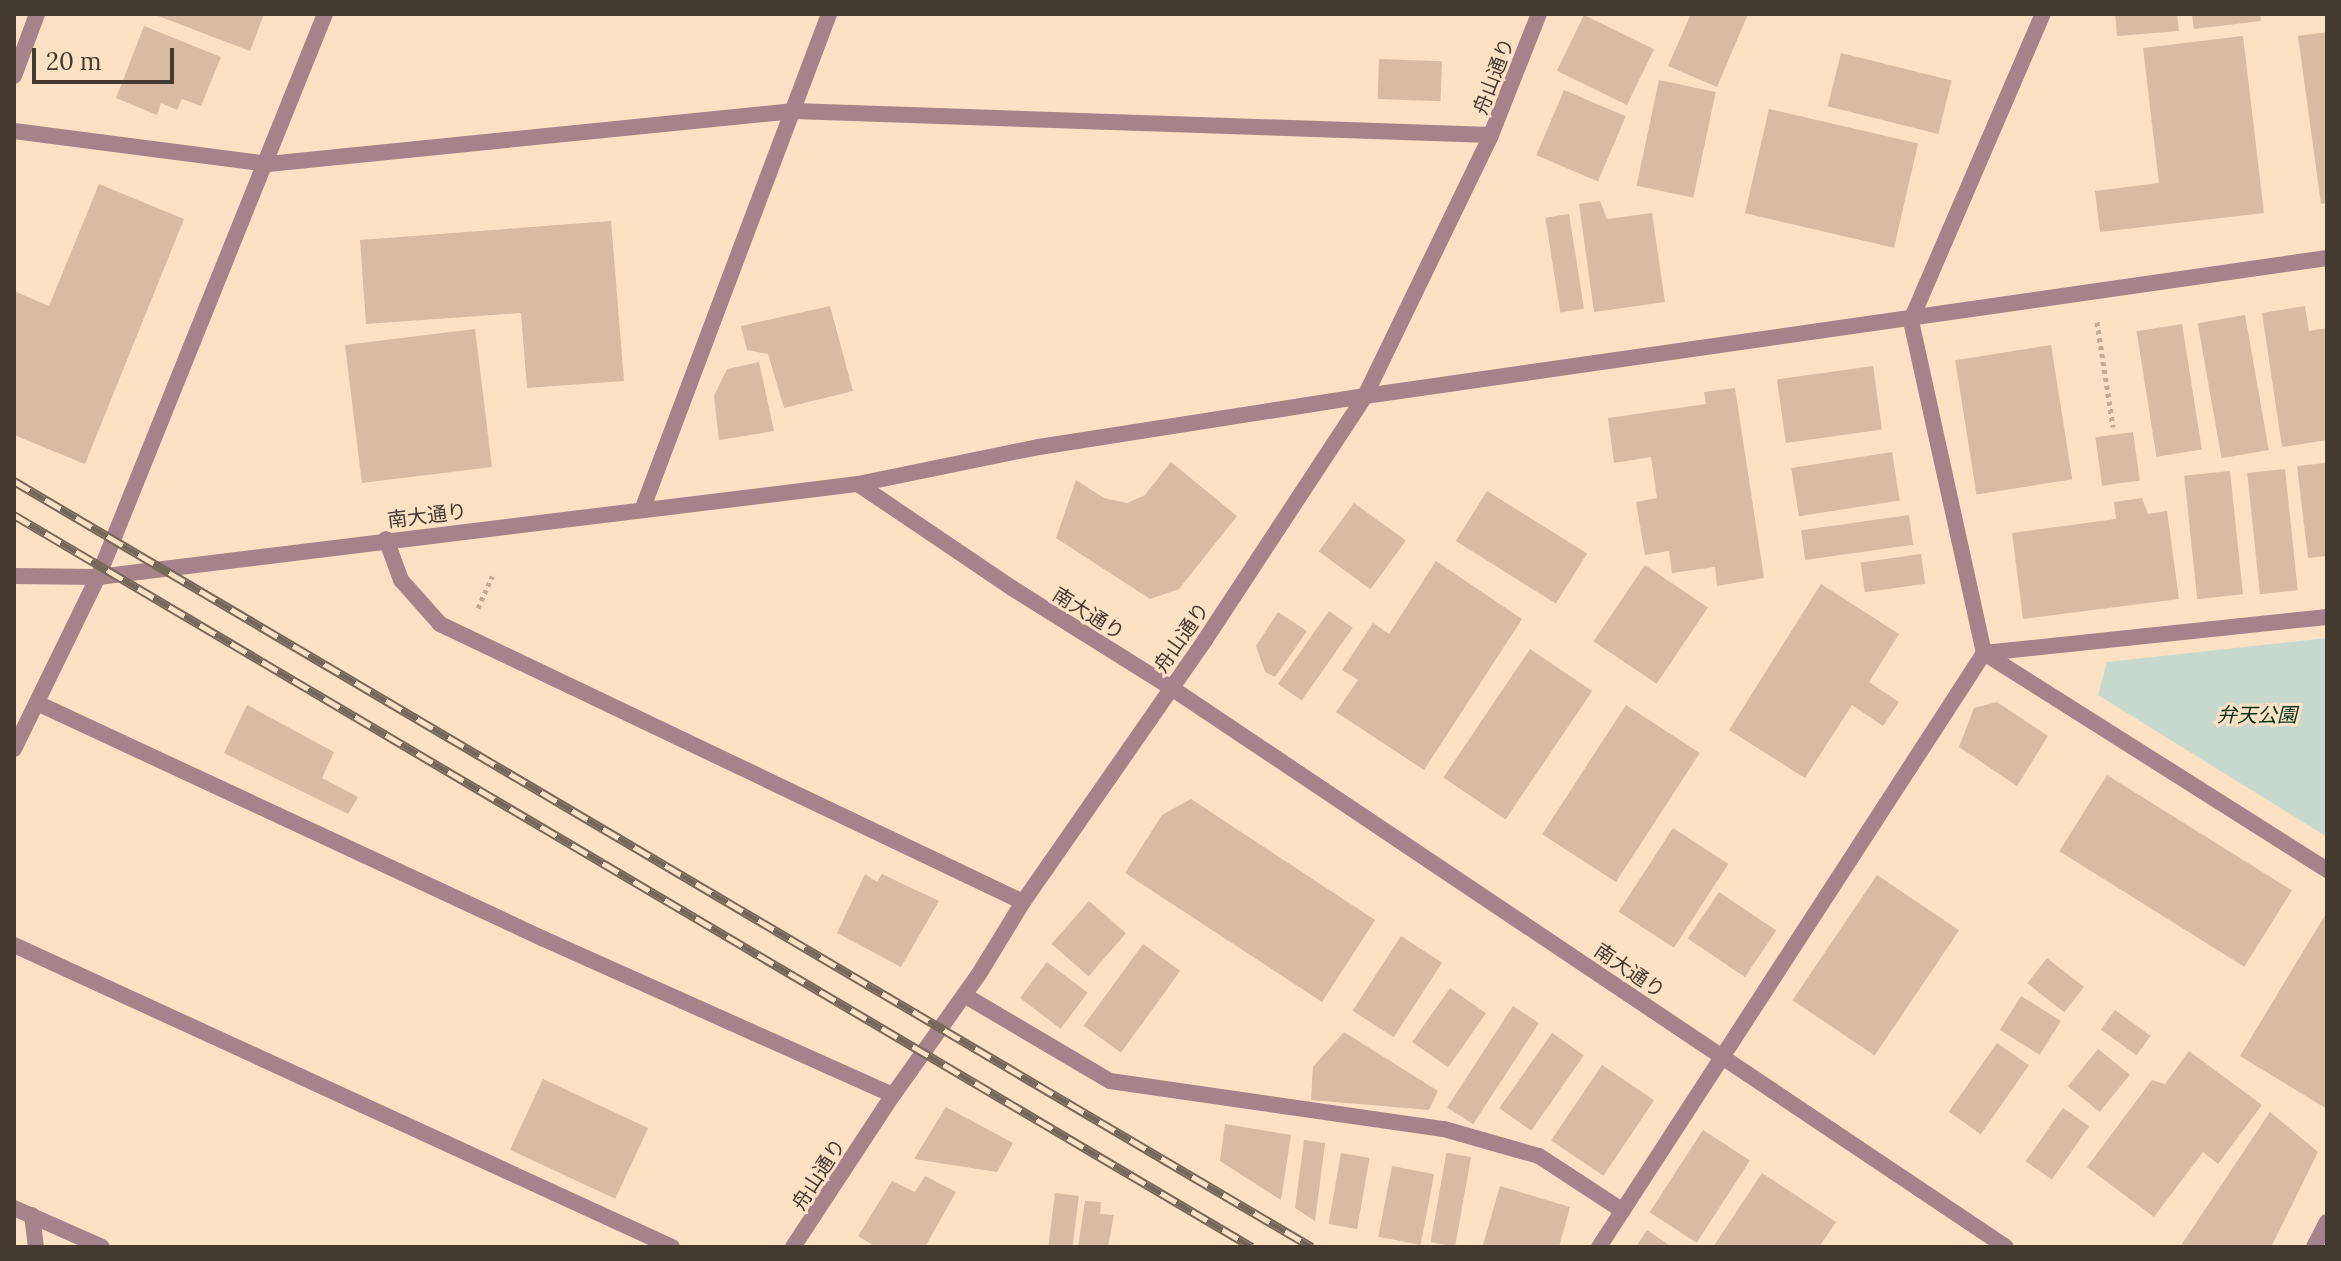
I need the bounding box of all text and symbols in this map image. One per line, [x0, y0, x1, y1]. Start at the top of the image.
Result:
scale bar [36, 32, 178, 82]
street label: 舟山通り [1467, 34, 1519, 118]
text: 20 m [46, 46, 102, 77]
street label: 南大通り [386, 498, 468, 532]
street label: 南大通り [1049, 582, 1129, 644]
street label: 舟山通り [1148, 597, 1214, 677]
park label: 弁天公園 [2217, 702, 2297, 726]
street label: 南大通り [1590, 938, 1670, 1002]
street label: 舟山通り [786, 1134, 850, 1214]

